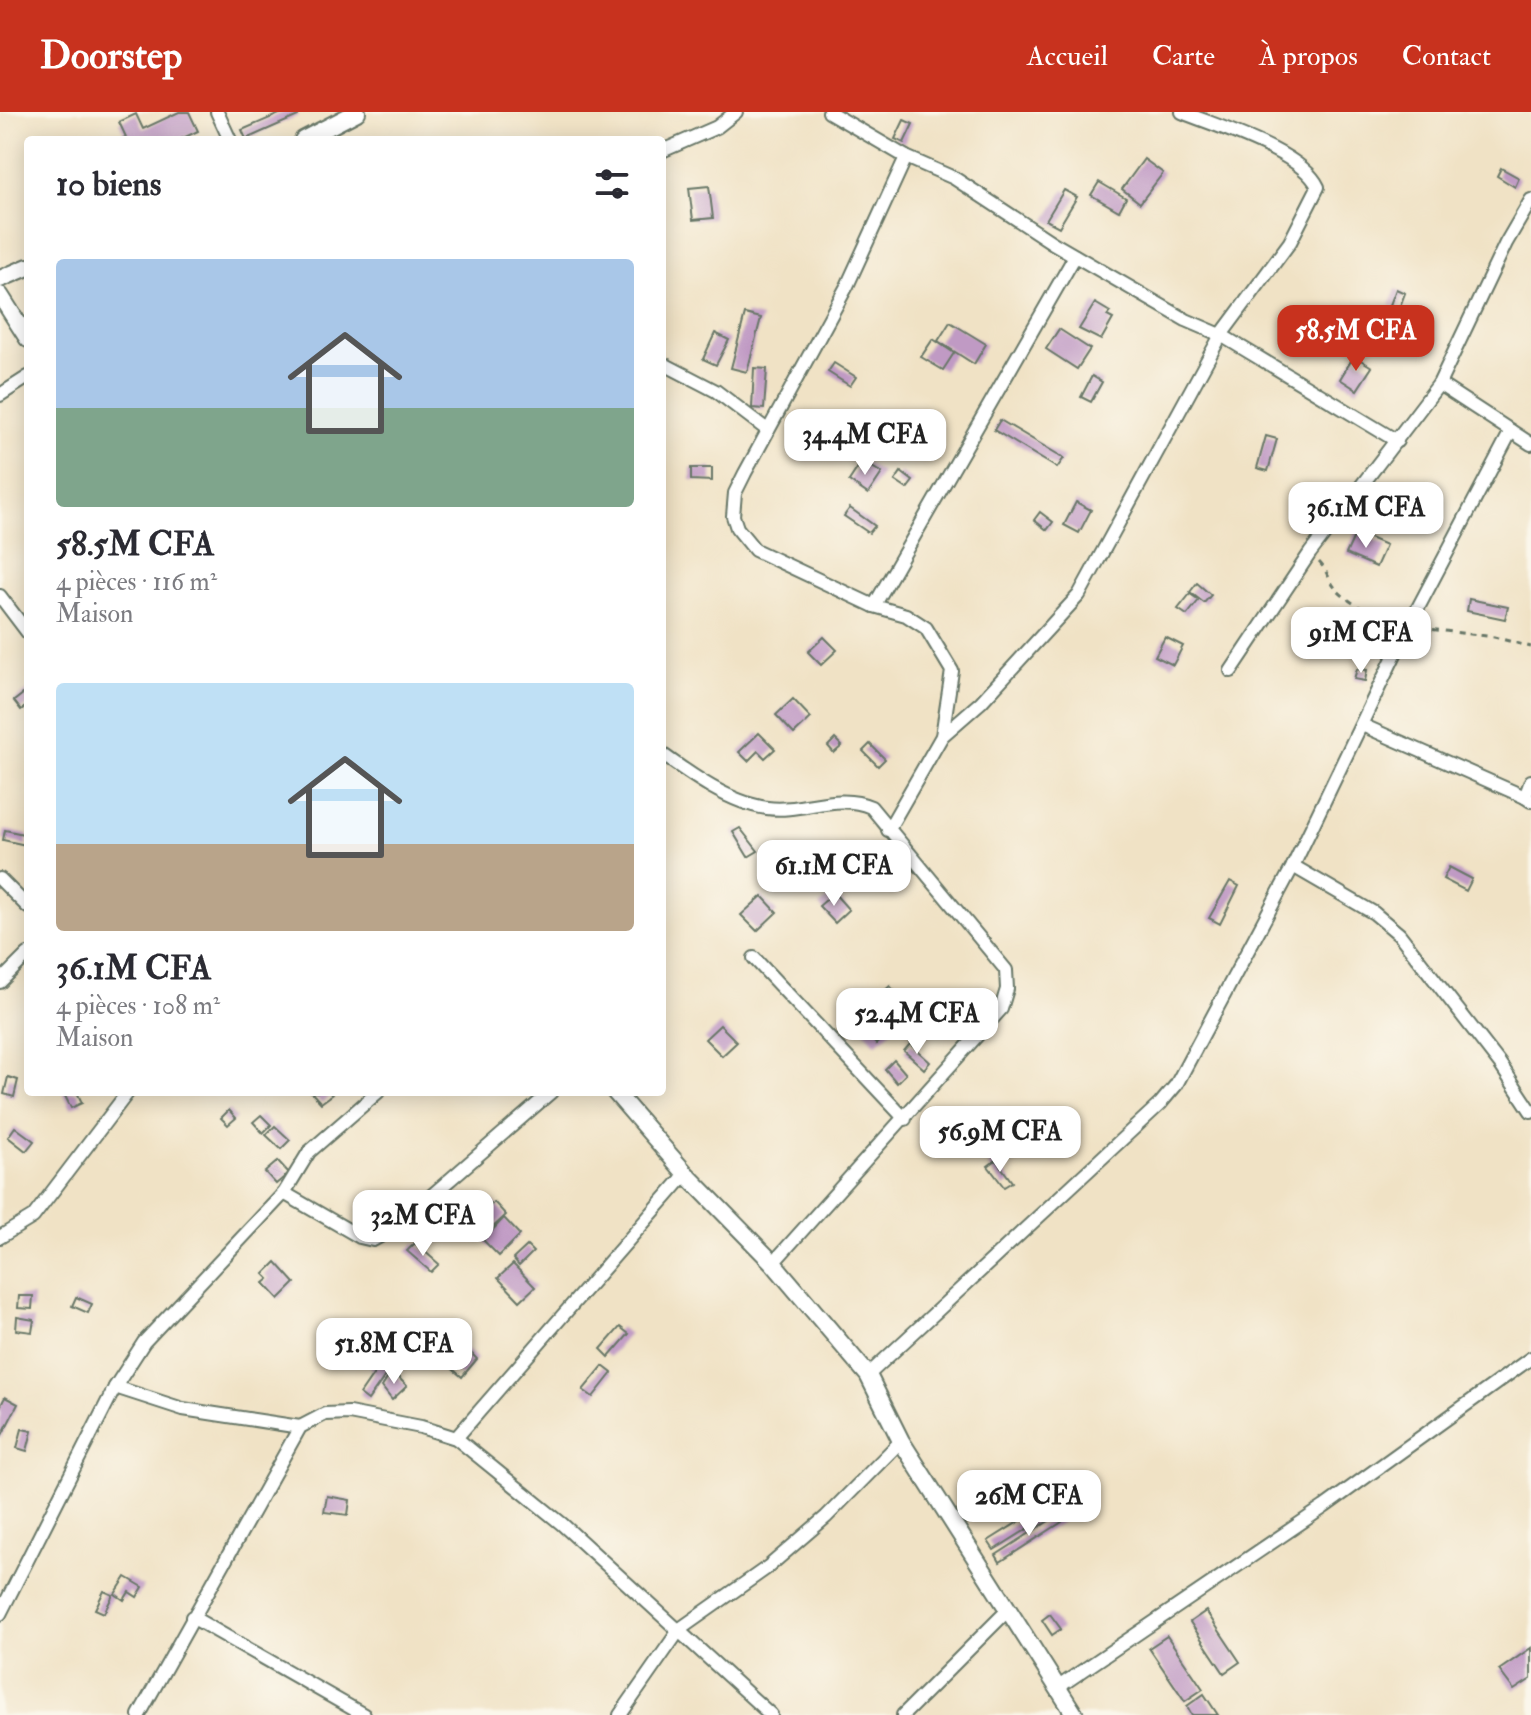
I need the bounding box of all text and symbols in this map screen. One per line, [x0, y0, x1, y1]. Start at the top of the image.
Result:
text: Doorstep [40, 32, 182, 80]
text: Accueil [1027, 39, 1108, 74]
text: Carte [1152, 39, 1215, 74]
text: À propos [1259, 39, 1358, 74]
text: Contact [1402, 39, 1491, 74]
icon: filters [590, 162, 634, 206]
text: 10 biens [56, 163, 161, 206]
pin: 58.5M CFA [1264, 305, 1448, 373]
icon: home [273, 311, 417, 455]
text: 58.5M CFA [1295, 315, 1417, 347]
pin: 34.4M CFA [773, 409, 957, 477]
text: 34.4M CFA [802, 419, 928, 451]
pin: 36.1M CFA [1274, 482, 1458, 550]
text: 36.1M CFA [1306, 492, 1426, 524]
text: 58.5M CFA [56, 523, 215, 566]
text: 4 pièces · 116 m² [56, 566, 217, 598]
text: Maison [56, 598, 133, 630]
pin: 91M CFA [1287, 607, 1435, 675]
text: 91M CFA [1309, 617, 1413, 649]
icon: home [273, 735, 417, 879]
pin: 61.1M CFA [742, 840, 926, 908]
text: 61.1M CFA [775, 850, 893, 882]
text: 36.1M CFA [56, 947, 212, 990]
pin: 52.4M CFA [825, 988, 1009, 1056]
text: 4 pièces · 108 m² [56, 990, 220, 1022]
text: 52.4M CFA [854, 998, 980, 1030]
text: Maison [56, 1022, 133, 1054]
pin: 56.9M CFA [908, 1106, 1092, 1174]
text: 56.9M CFA [938, 1116, 1062, 1148]
pin: 32M CFA [349, 1190, 497, 1258]
text: 32M CFA [371, 1200, 475, 1232]
pin: 51.8M CFA [302, 1318, 486, 1386]
text: 51.8M CFA [334, 1328, 454, 1360]
pin: 26M CFA [955, 1470, 1103, 1538]
text: 26M CFA [975, 1480, 1083, 1512]

